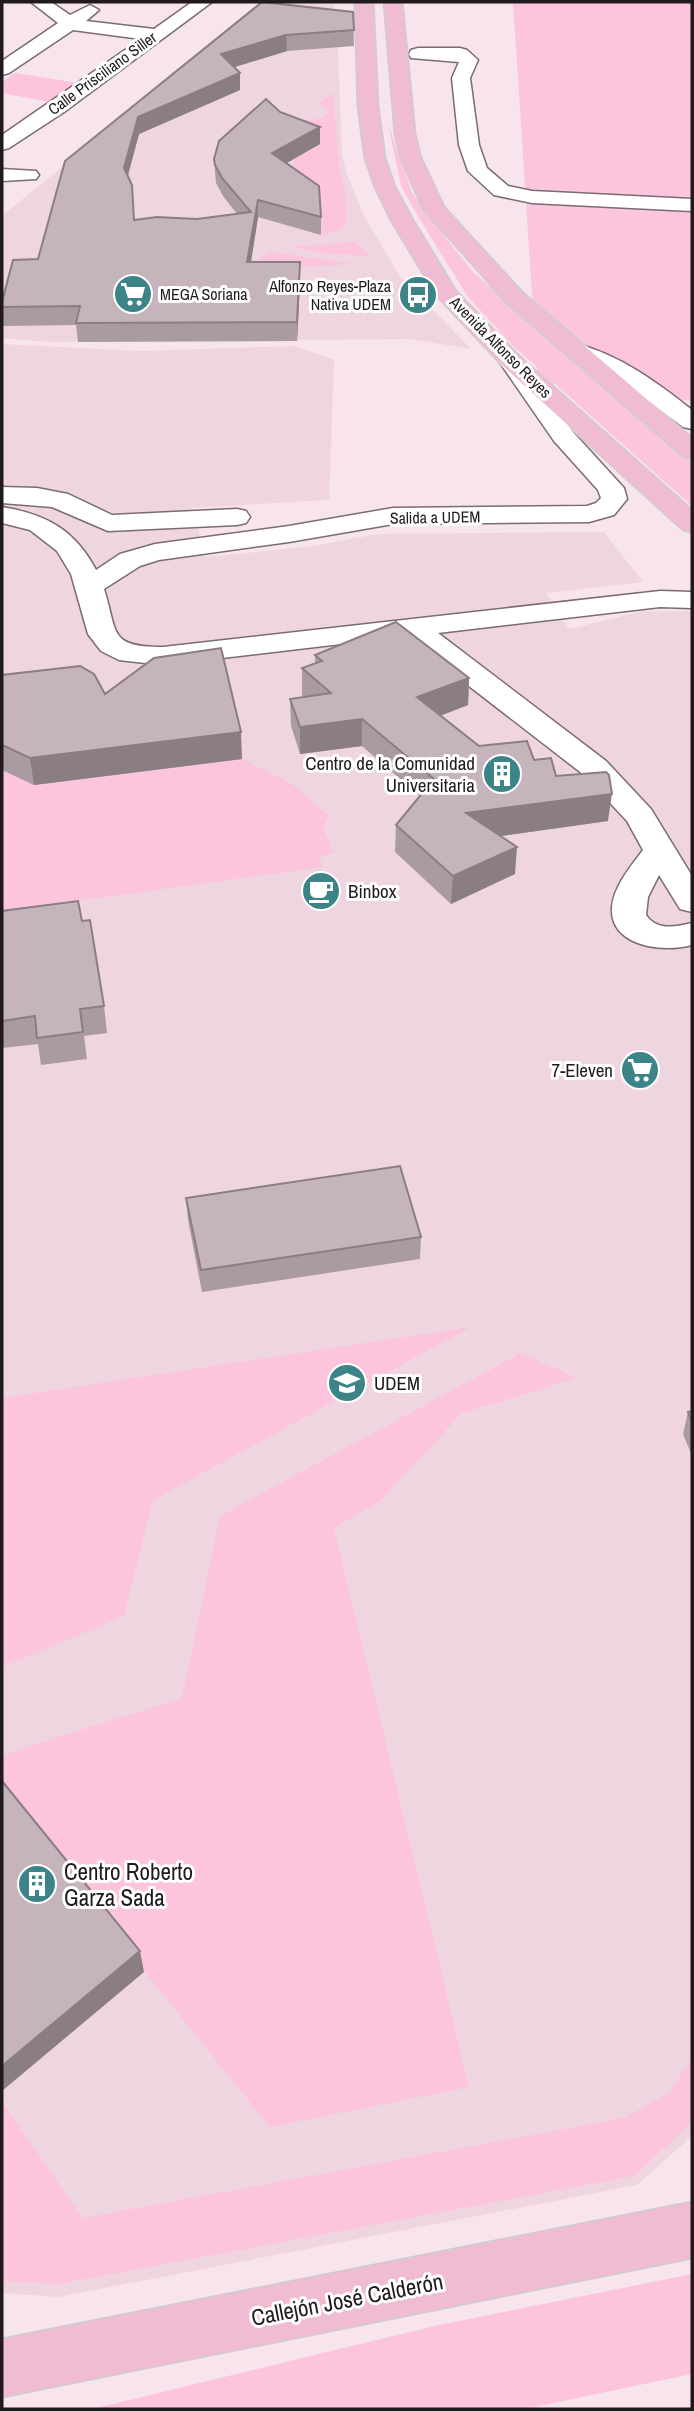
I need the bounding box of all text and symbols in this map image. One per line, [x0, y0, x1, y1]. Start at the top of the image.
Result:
street label: Calle Prisciliano Siller [43, 26, 161, 120]
supermarket icon: MEGA Soriana [112, 273, 154, 315]
bus stop icon: Alfonzo Reyes-Plaza Nativa UDEM [397, 274, 439, 316]
place label: Alfonzo Reyes-Plaza Nativa UDEM [268, 275, 392, 315]
place label: MEGA Soriana [160, 283, 248, 305]
street label: Avenida Alfonso Reyes [445, 291, 557, 403]
street label: Salida a UDEM [390, 505, 480, 529]
place label: Centro de la Comunidad Universitaria [305, 750, 475, 798]
building icon: Centro de la Comunidad Universitaria [481, 753, 523, 795]
cafe icon: Binbox [300, 870, 342, 912]
place label: Binbox [348, 878, 397, 904]
supermarket icon: 7-Eleven [619, 1049, 661, 1091]
place label: 7-Eleven [552, 1057, 613, 1083]
school or university icon: UDEM [326, 1362, 368, 1404]
place label: UDEM [374, 1370, 420, 1396]
place label: Centro Roberto Garza Sada [64, 1856, 193, 1913]
building icon: Centro Roberto Garza Sada [16, 1863, 58, 1905]
street label: Callejón José Calderón [248, 2265, 446, 2333]

